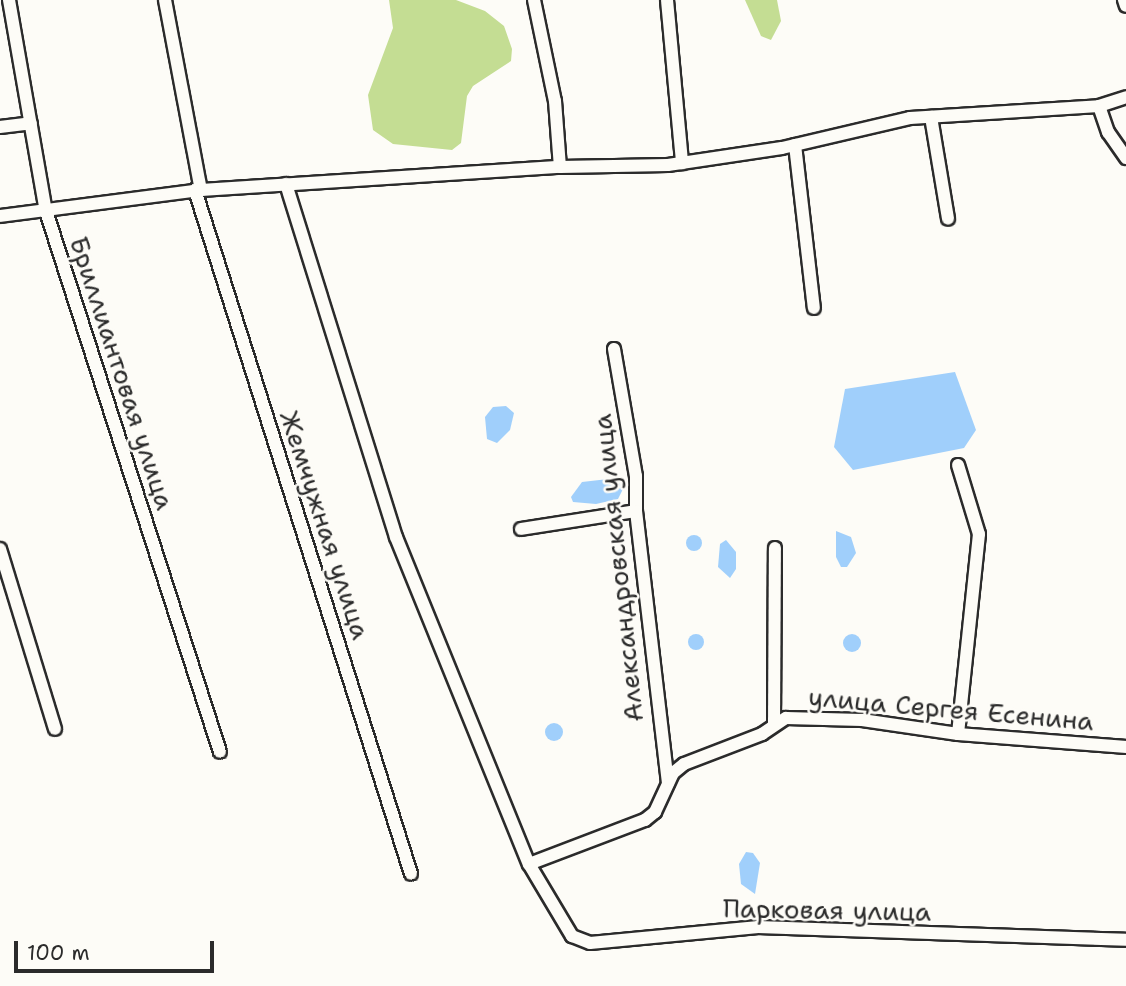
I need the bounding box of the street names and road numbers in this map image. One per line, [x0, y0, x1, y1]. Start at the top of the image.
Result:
street label: Бриллиантовая улица [63, 232, 181, 514]
street label: Жемчужная улица [273, 407, 377, 643]
street label: Александровская улица [586, 413, 650, 723]
street label: улица Сергея Есенина [807, 681, 1095, 737]
street label: Парковая улица [723, 893, 931, 927]

